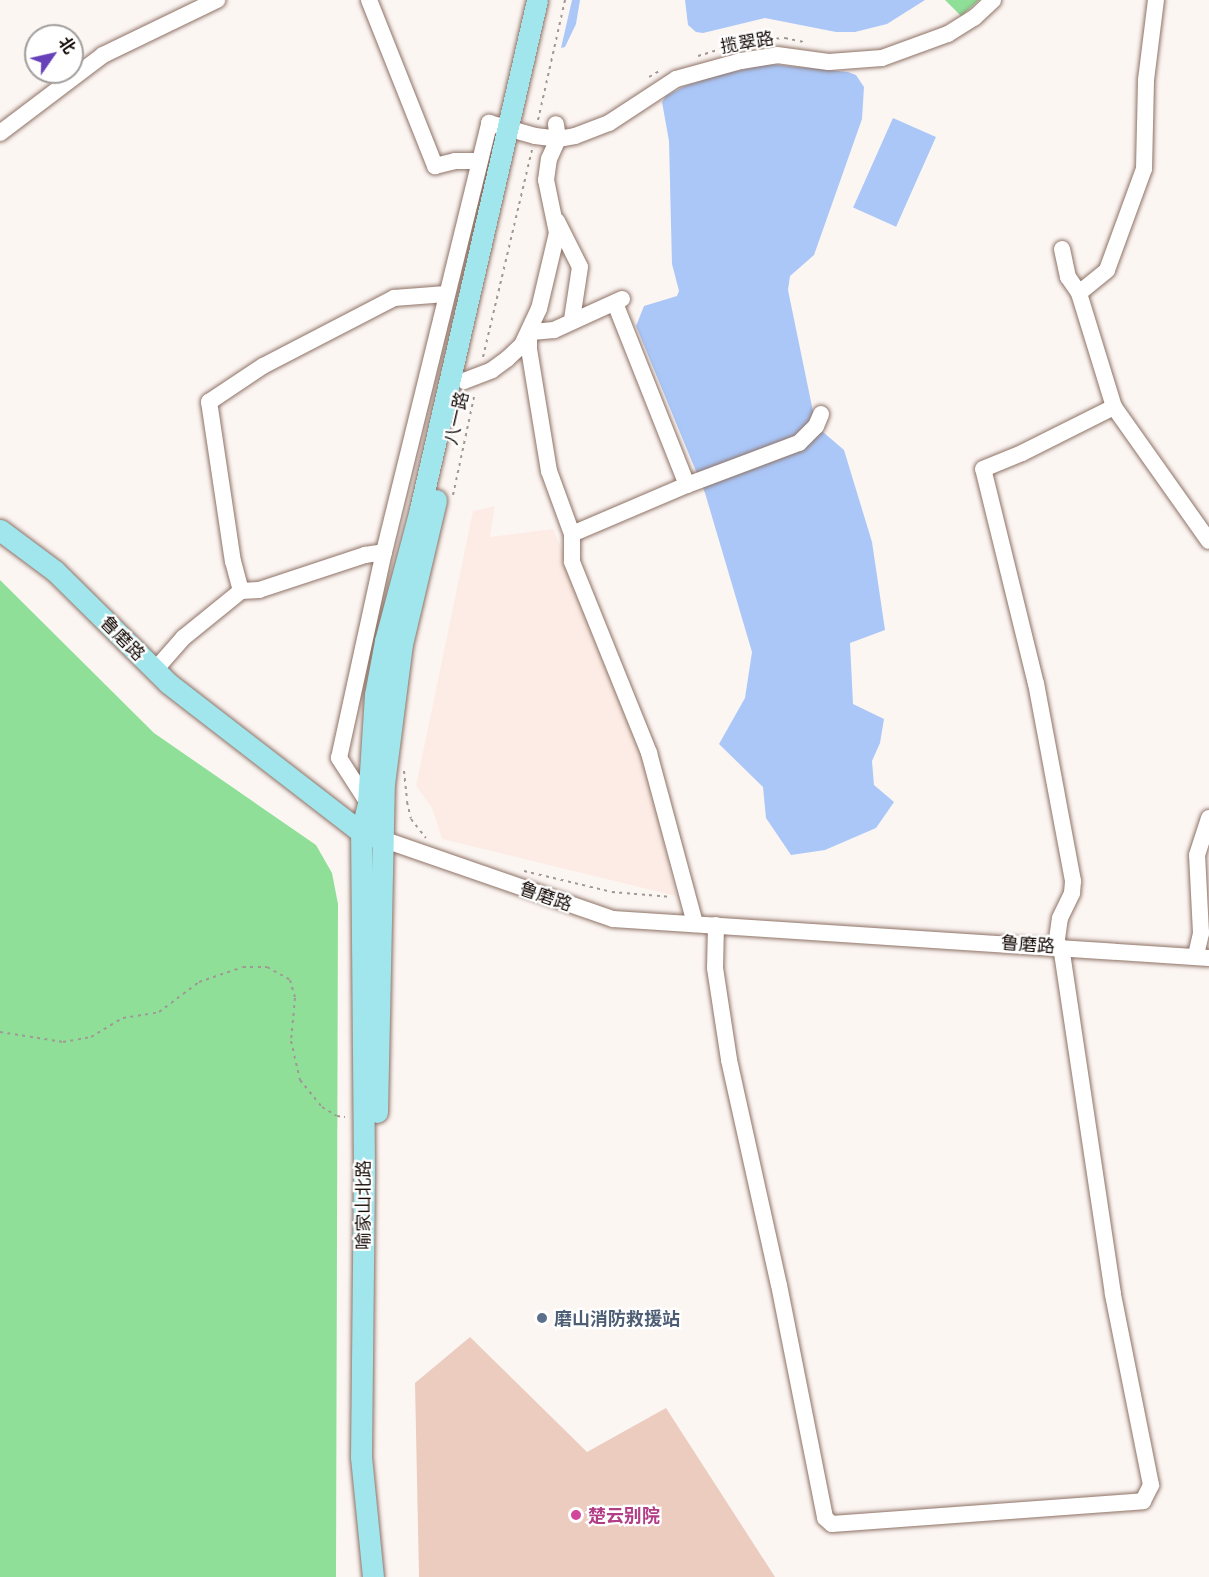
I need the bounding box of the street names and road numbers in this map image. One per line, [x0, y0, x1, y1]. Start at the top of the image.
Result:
street label: 揽翠路 [719, 27, 775, 57]
street label: 八一路 [439, 389, 473, 447]
street label: 鲁磨路 [96, 611, 150, 665]
street label: 鲁磨路 [517, 877, 575, 915]
street label: 鲁磨路 [1000, 931, 1056, 957]
street label: 喻家山北路 [352, 1160, 374, 1250]

